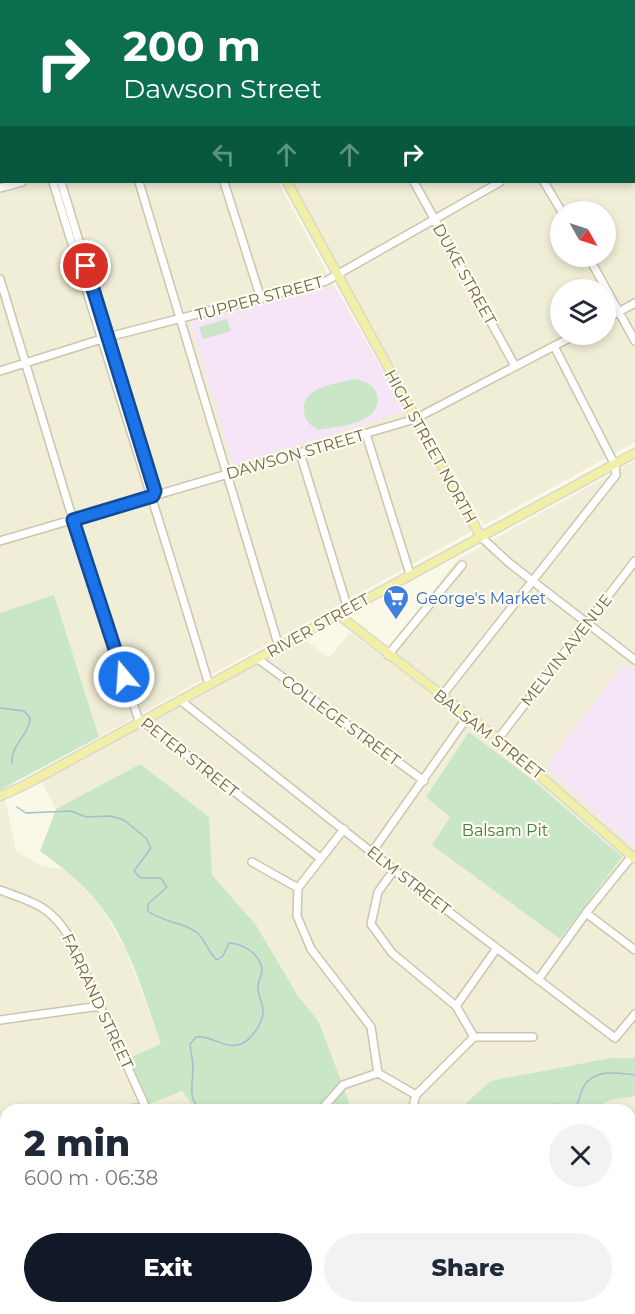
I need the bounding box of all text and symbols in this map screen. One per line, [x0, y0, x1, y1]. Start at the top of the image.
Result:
text: 200 m [123, 20, 261, 72]
icon: right [24, 24, 102, 102]
text: Dawson Street [123, 72, 322, 105]
icon: left [207, 138, 240, 171]
icon: ahead [270, 138, 303, 171]
icon: ahead [333, 138, 366, 171]
icon: right [396, 138, 429, 171]
north arrow [550, 201, 616, 267]
map controls [550, 201, 616, 345]
street label: DUKE STREET [429, 220, 501, 329]
pin [60, 240, 111, 291]
icon: arrive [69, 249, 102, 282]
street label: TUPPER STREET [193, 272, 326, 325]
button: layers [550, 279, 616, 345]
street label: HIGH STREET NORTH [380, 366, 481, 526]
street label: DAWSON STREET [224, 425, 367, 483]
supermarket icon: George's Market [381, 583, 411, 621]
street label: RIVER STREET [264, 589, 374, 662]
place label: George's Market [416, 589, 547, 608]
street label: MELVIN AVENUE [517, 591, 616, 710]
position arrow [92, 645, 156, 709]
street label: COLLEGE STREET [278, 671, 404, 770]
street label: BALSAM STREET [430, 685, 548, 784]
street label: PETER STREET [137, 713, 243, 802]
park label: Balsam Pit [462, 821, 549, 840]
street label: ELM STREET [363, 842, 455, 919]
street label: FARRAND STREET [58, 931, 138, 1073]
text: 2 min [24, 1121, 130, 1165]
button: close [549, 1124, 612, 1187]
text: 600 m · 06:38 [24, 1166, 158, 1190]
button: Exit [24, 1233, 312, 1302]
button: Share [324, 1233, 612, 1302]

